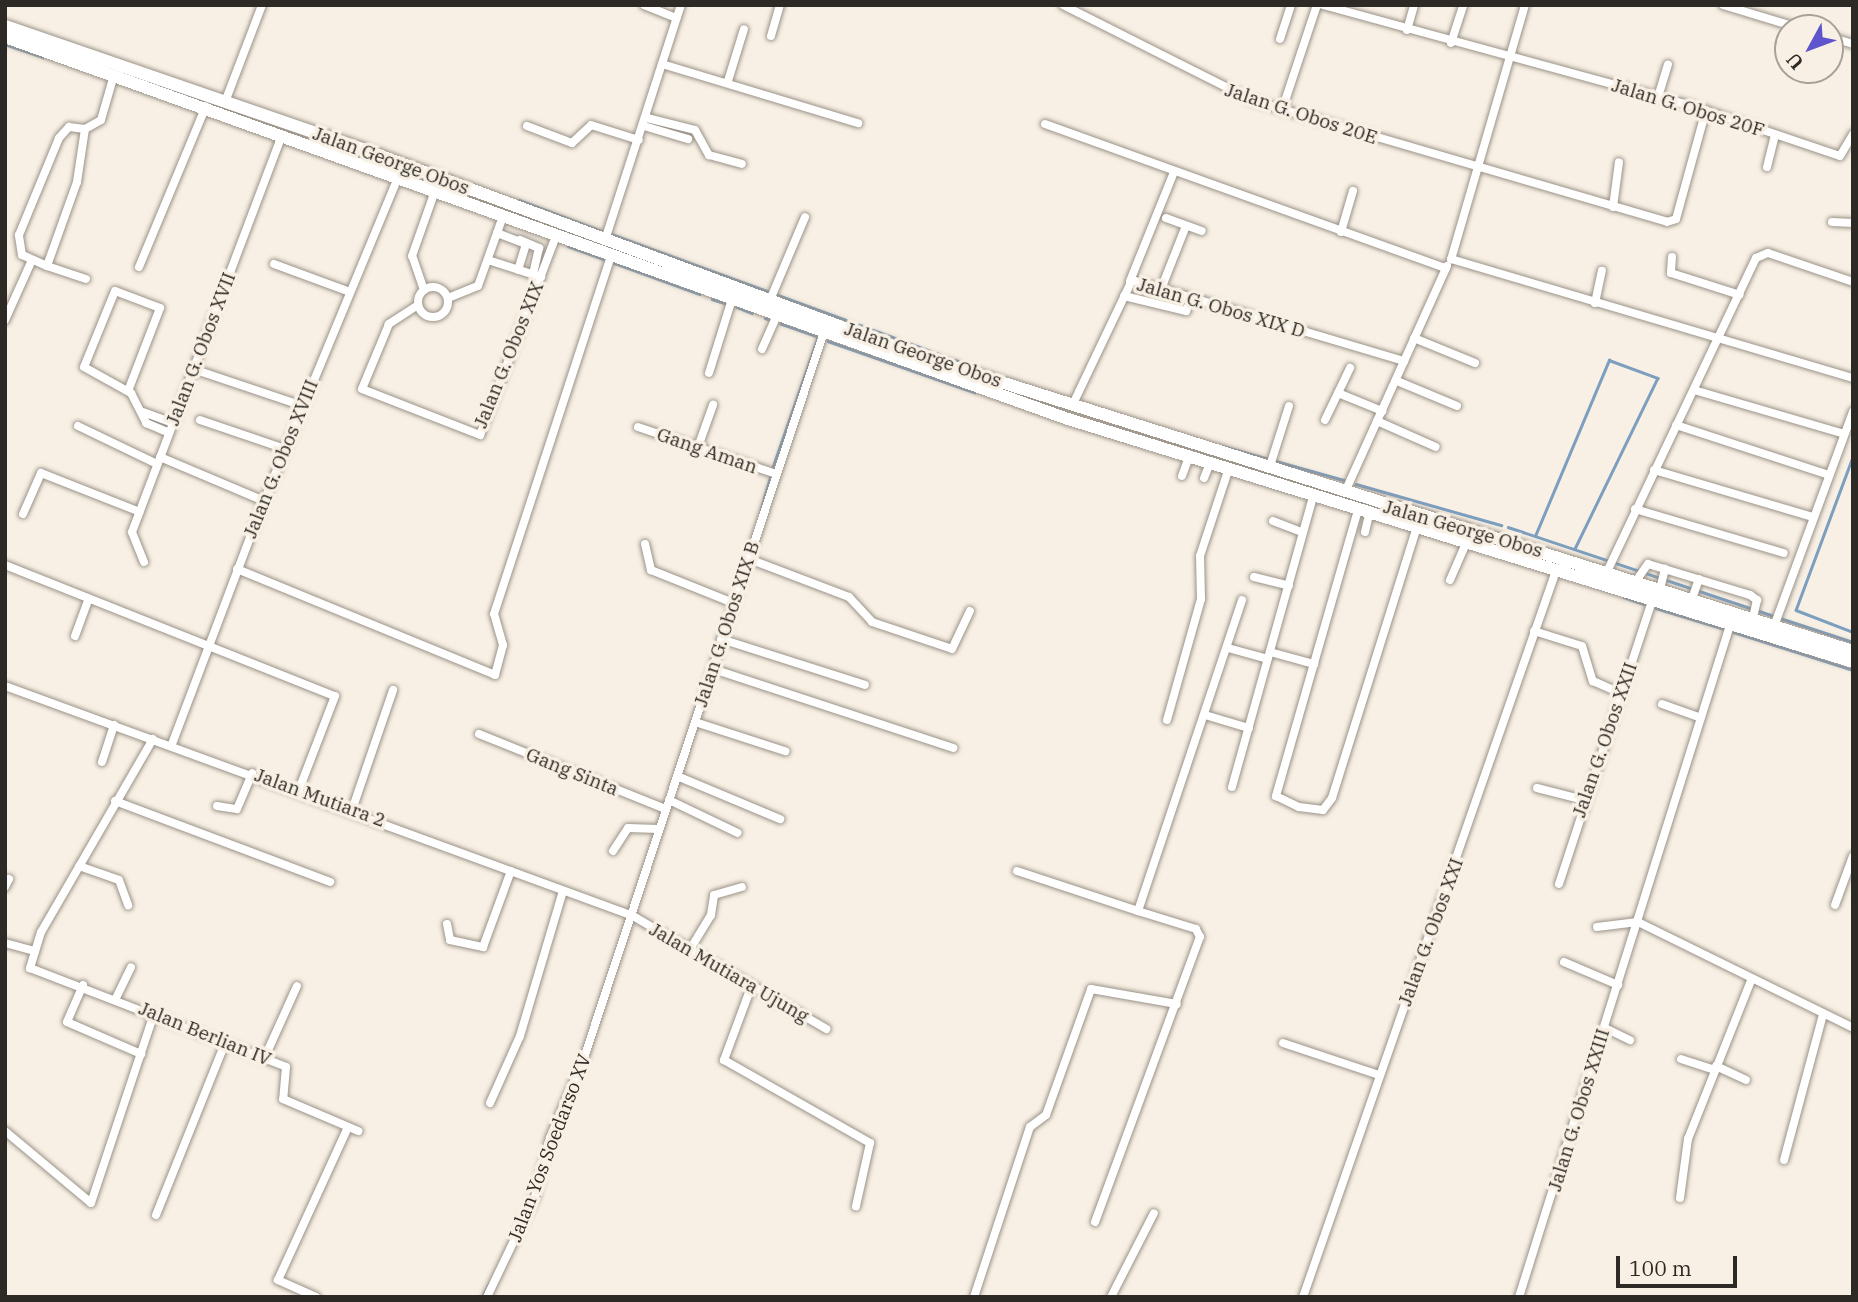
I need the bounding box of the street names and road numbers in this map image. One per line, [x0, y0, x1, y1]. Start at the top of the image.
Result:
street label: Jalan G. Obos 20F [1609, 74, 1767, 142]
street label: Jalan G. Obos 20E [1222, 79, 1380, 149]
street label: Jalan George Obos [310, 122, 472, 200]
street label: Jalan G. Obos XVII [161, 269, 241, 429]
street label: Jalan G. Obos XIX D [1134, 273, 1308, 343]
street label: Jalan G. Obos XIX [469, 279, 549, 431]
street label: Jalan George Obos [841, 317, 1005, 393]
street label: Jalan G. Obos XVIII [239, 377, 323, 541]
street label: Gang Aman [654, 423, 760, 479]
street label: Jalan George Obos [1381, 495, 1545, 563]
street label: Jalan G. Obos XIX B [689, 538, 765, 710]
street label: Jalan G. Obos XXII [1568, 660, 1642, 820]
street label: Gang Sinta [523, 743, 621, 801]
street label: Jalan Mutiara 2 [251, 764, 389, 832]
street label: Jalan G. Obos XXI [1394, 855, 1468, 1009]
street label: Jalan Mutiara Ujung [645, 918, 813, 1028]
street label: Jalan Berlian IV [135, 997, 275, 1071]
street label: Jalan G. Obos XXIII [1543, 1026, 1615, 1194]
street label: Jalan Yos Soedarso XV [504, 1051, 596, 1245]

